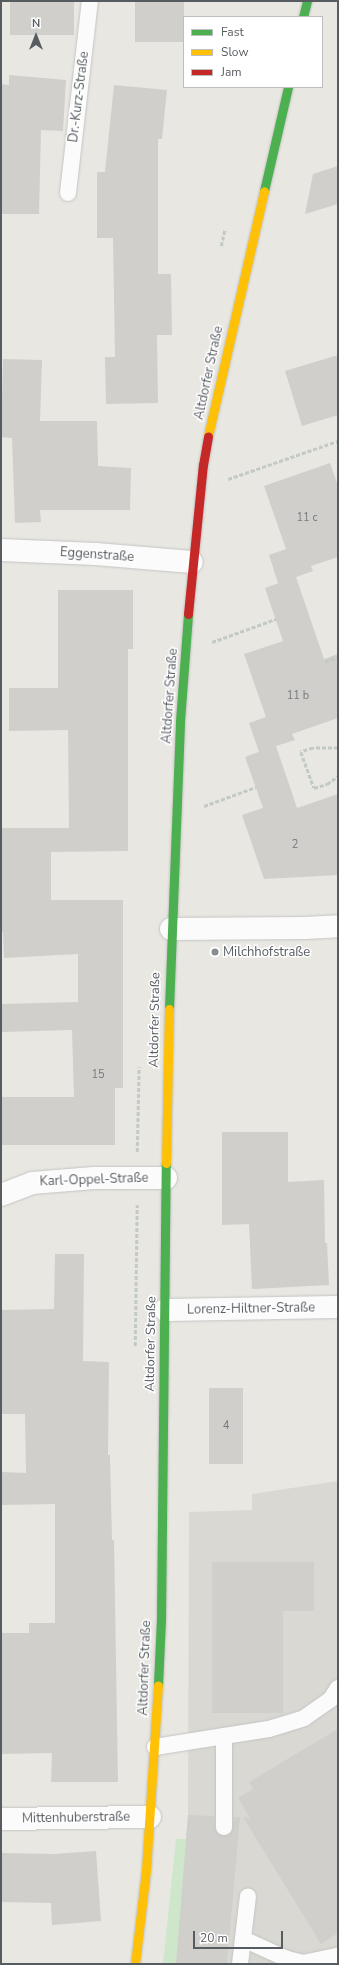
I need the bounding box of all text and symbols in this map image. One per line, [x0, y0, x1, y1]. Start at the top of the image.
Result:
north arrow [16, 16, 56, 56]
text: N [32, 16, 40, 31]
legend [183, 16, 323, 88]
text: Fast [221, 24, 244, 40]
text: Slow [221, 44, 249, 60]
street label: Dr.-Kurz-Straße [66, 51, 92, 143]
text: Jam [221, 64, 242, 80]
street label: Altdorfer Straße [191, 325, 227, 421]
house number: 11 c [296, 511, 318, 525]
street label: Eggenstraße [59, 545, 135, 565]
street label: Altdorfer Straße [159, 648, 181, 744]
house number: 11 b [287, 689, 309, 703]
house number: 2 [292, 838, 298, 852]
place label: Milchhofstraße [223, 944, 310, 960]
marker: Milchhofstraße [210, 947, 220, 957]
street label: Altdorfer Straße [146, 972, 164, 1068]
house number: 15 [91, 1068, 105, 1082]
street label: Karl-Oppel-Straße [39, 1170, 149, 1190]
street label: Altdorfer Straße [142, 1296, 160, 1392]
street label: Lorenz-Hiltner-Straße [187, 1300, 315, 1318]
house number: 4 [223, 1419, 229, 1433]
street label: Altdorfer Straße [136, 1620, 154, 1716]
street label: Mittenhuberstraße [22, 1809, 130, 1827]
scale bar [195, 1923, 285, 1949]
text: 20 m [200, 1930, 228, 1946]

